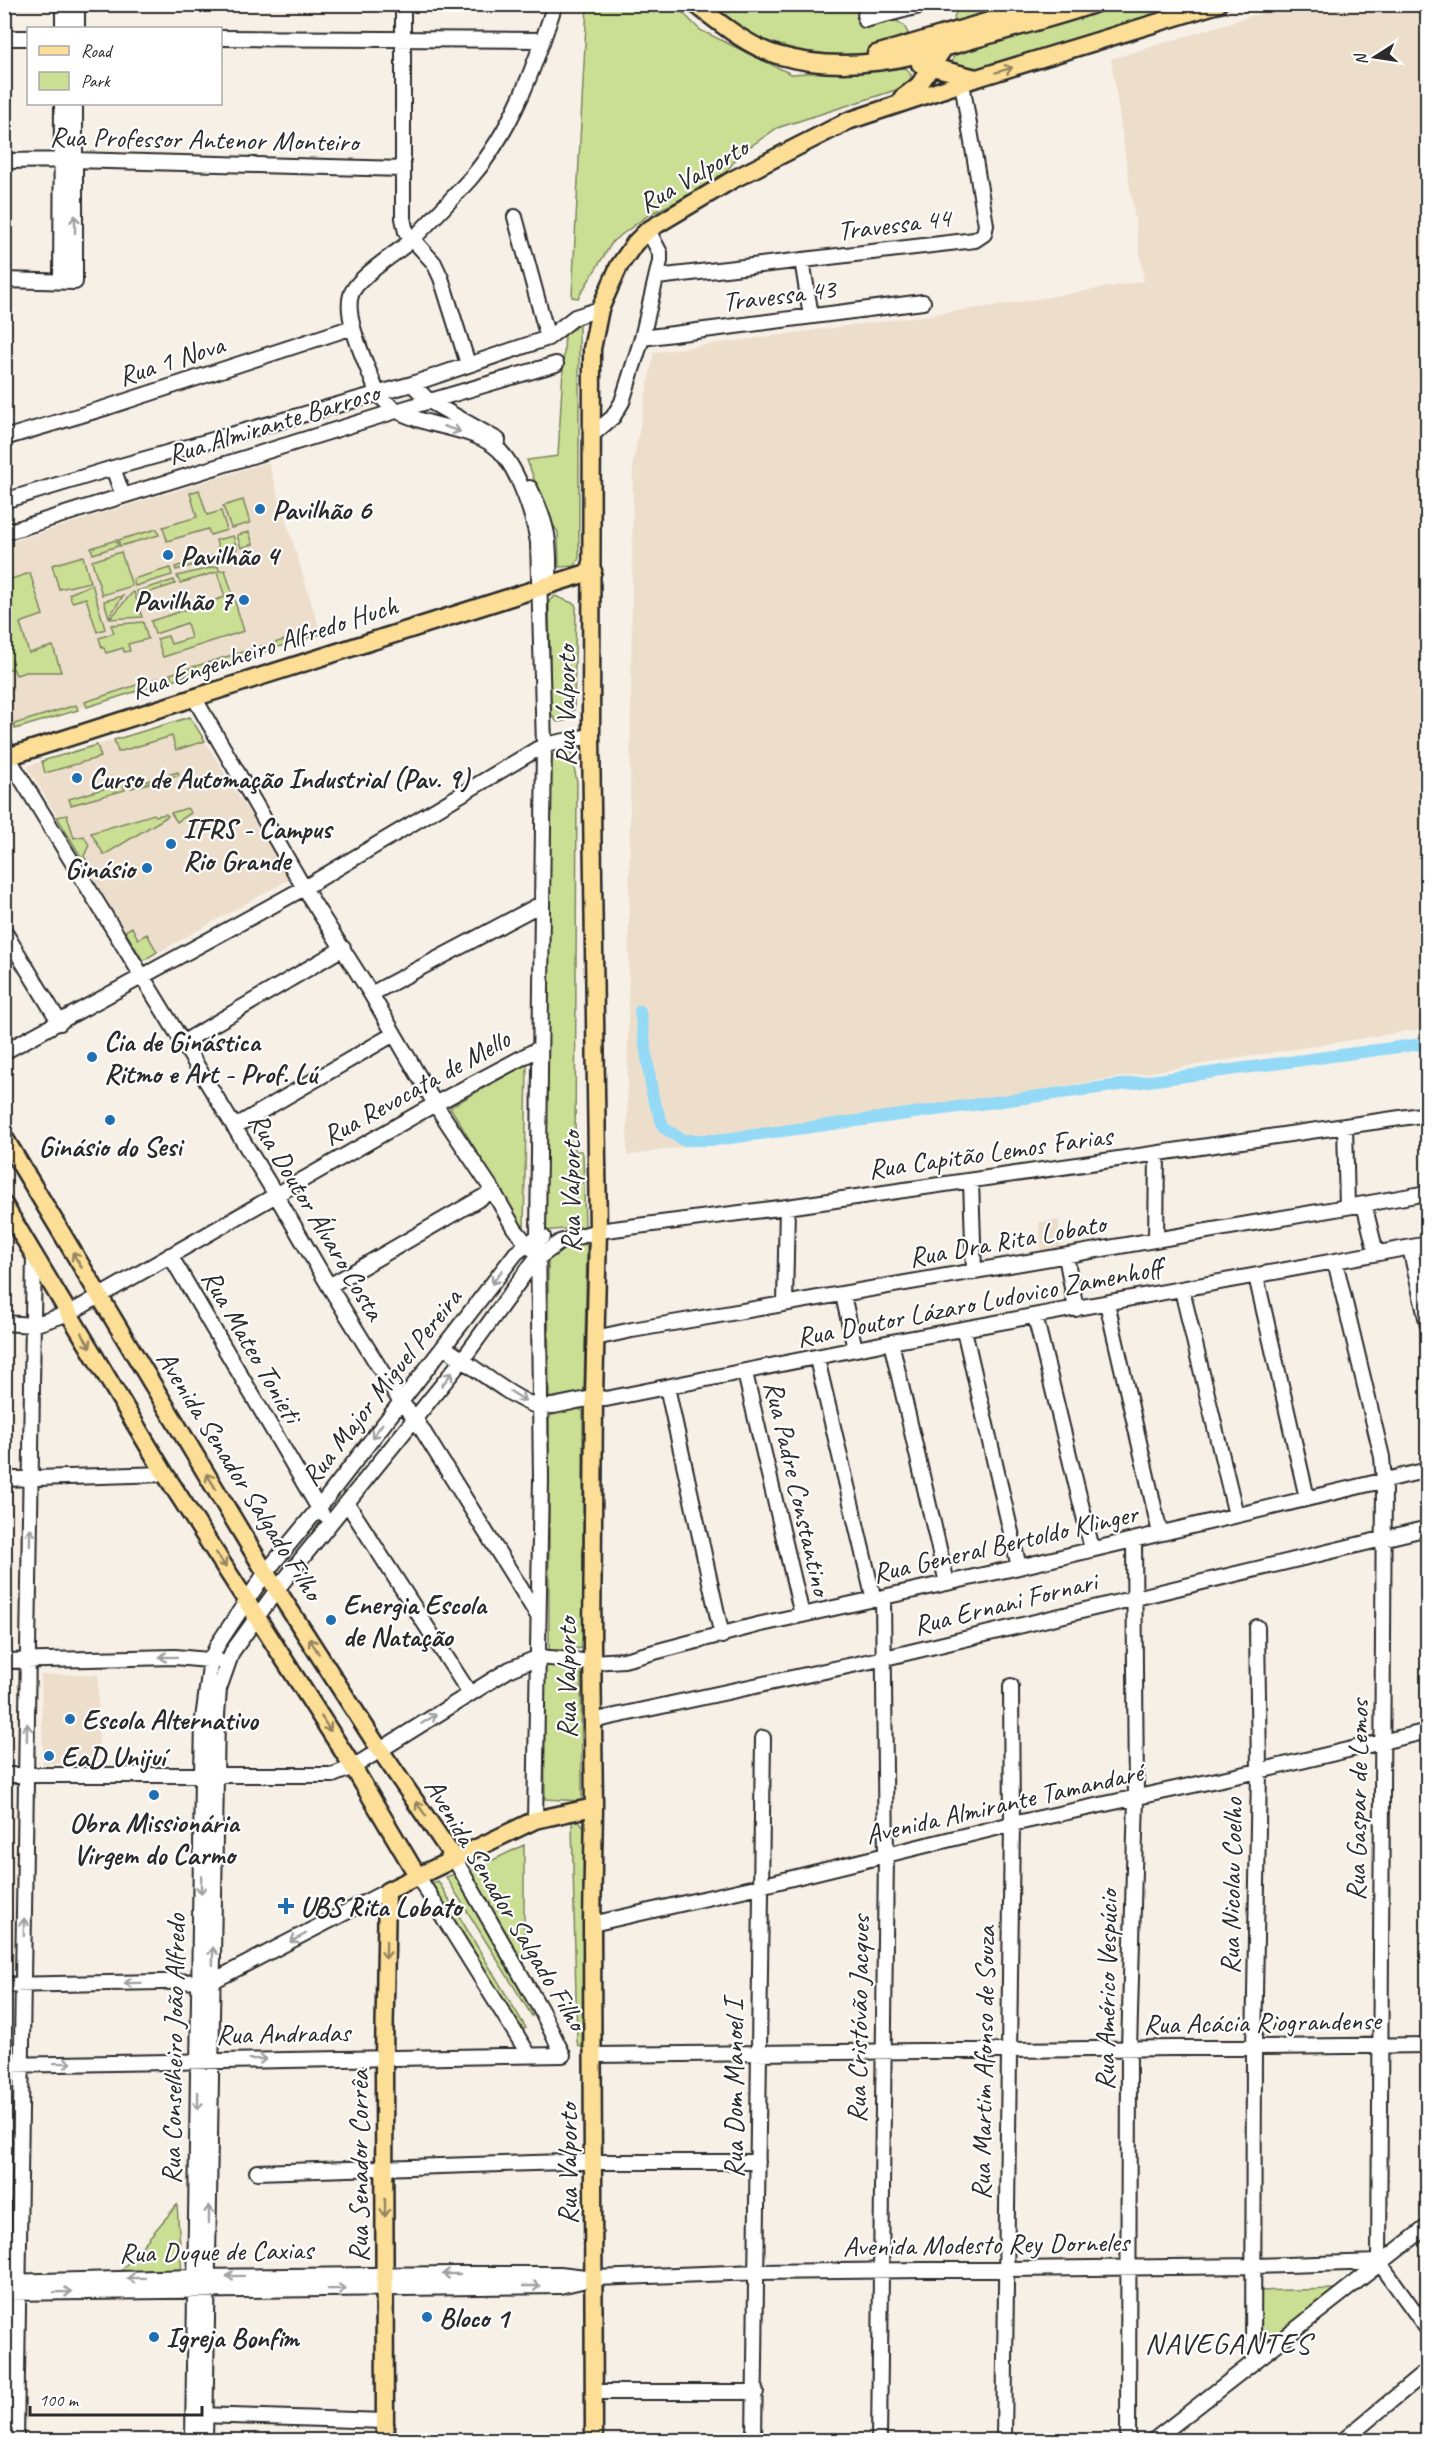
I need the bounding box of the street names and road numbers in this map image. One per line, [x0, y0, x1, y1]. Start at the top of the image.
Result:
street label: Rua Professor Antenor Monteiro [49, 119, 362, 159]
street label: Rua Valporto [632, 128, 757, 220]
street label: Travessa 44 [835, 199, 955, 248]
street label: Travessa 43 [720, 270, 840, 319]
street label: Rua 1 Nova [114, 326, 230, 394]
street label: Rua Almirante Barroso [163, 373, 386, 472]
street label: Rua Engenheiro Alfredo Huch [126, 587, 403, 707]
street label: Rua Valporto [548, 642, 583, 767]
street label: Rua Revocata de Mello [316, 1020, 518, 1153]
street label: Rua Doutor Álvaro Costa [241, 1106, 394, 1328]
street label: Rua Capitão Lemos Farias [866, 1117, 1116, 1186]
street label: Rua Valporto [553, 1128, 588, 1253]
street label: Rua Dra Rita Lobato [906, 1205, 1111, 1275]
street label: Rua Doutor Lázaro Ludovico Zamenhoff [793, 1248, 1171, 1355]
street label: Rua Mateo Tonieti [194, 1263, 312, 1432]
street label: Rua Major Miguel Pereira [293, 1280, 470, 1493]
street label: Avenida Senador Salgado Filho [149, 1344, 333, 1609]
street label: Rua Padre Constantino [756, 1377, 840, 1602]
street label: Rua General Bertoldo Klinger [869, 1495, 1143, 1591]
street label: Rua Ernani Fornari [910, 1562, 1104, 1643]
street label: Rua Valporto [549, 1614, 584, 1739]
street label: Rua Gaspar de Lemos [1338, 1696, 1376, 1901]
street label: Avenida Almirante Tamandaré [862, 1753, 1150, 1852]
street label: Avenida Senador Salgado Filho [417, 1772, 597, 2039]
street label: Rua Nicolau Coelho [1212, 1796, 1250, 1974]
street label: Rua Américo Vespúcio [1087, 1886, 1125, 2091]
street label: Rua Conselheiro João Alfredo [153, 1911, 193, 2184]
street label: Rua Cristóvão Jacques [839, 1912, 877, 2123]
street label: Rua Martim Afonso de Souza [963, 1924, 1003, 2200]
street label: Rua Dom Manoel I [716, 1994, 751, 2178]
street label: Rua Acácia Riograndense [1143, 2002, 1383, 2042]
street label: Rua Andradas [216, 2014, 353, 2052]
street label: Rua Senador Corrêa [341, 2068, 376, 2262]
street label: Rua Valporto [550, 2100, 585, 2225]
street label: Avenida Modesto Rey Dorneles [843, 2224, 1132, 2264]
street label: Rua Duque de Caxias [119, 2232, 316, 2270]

